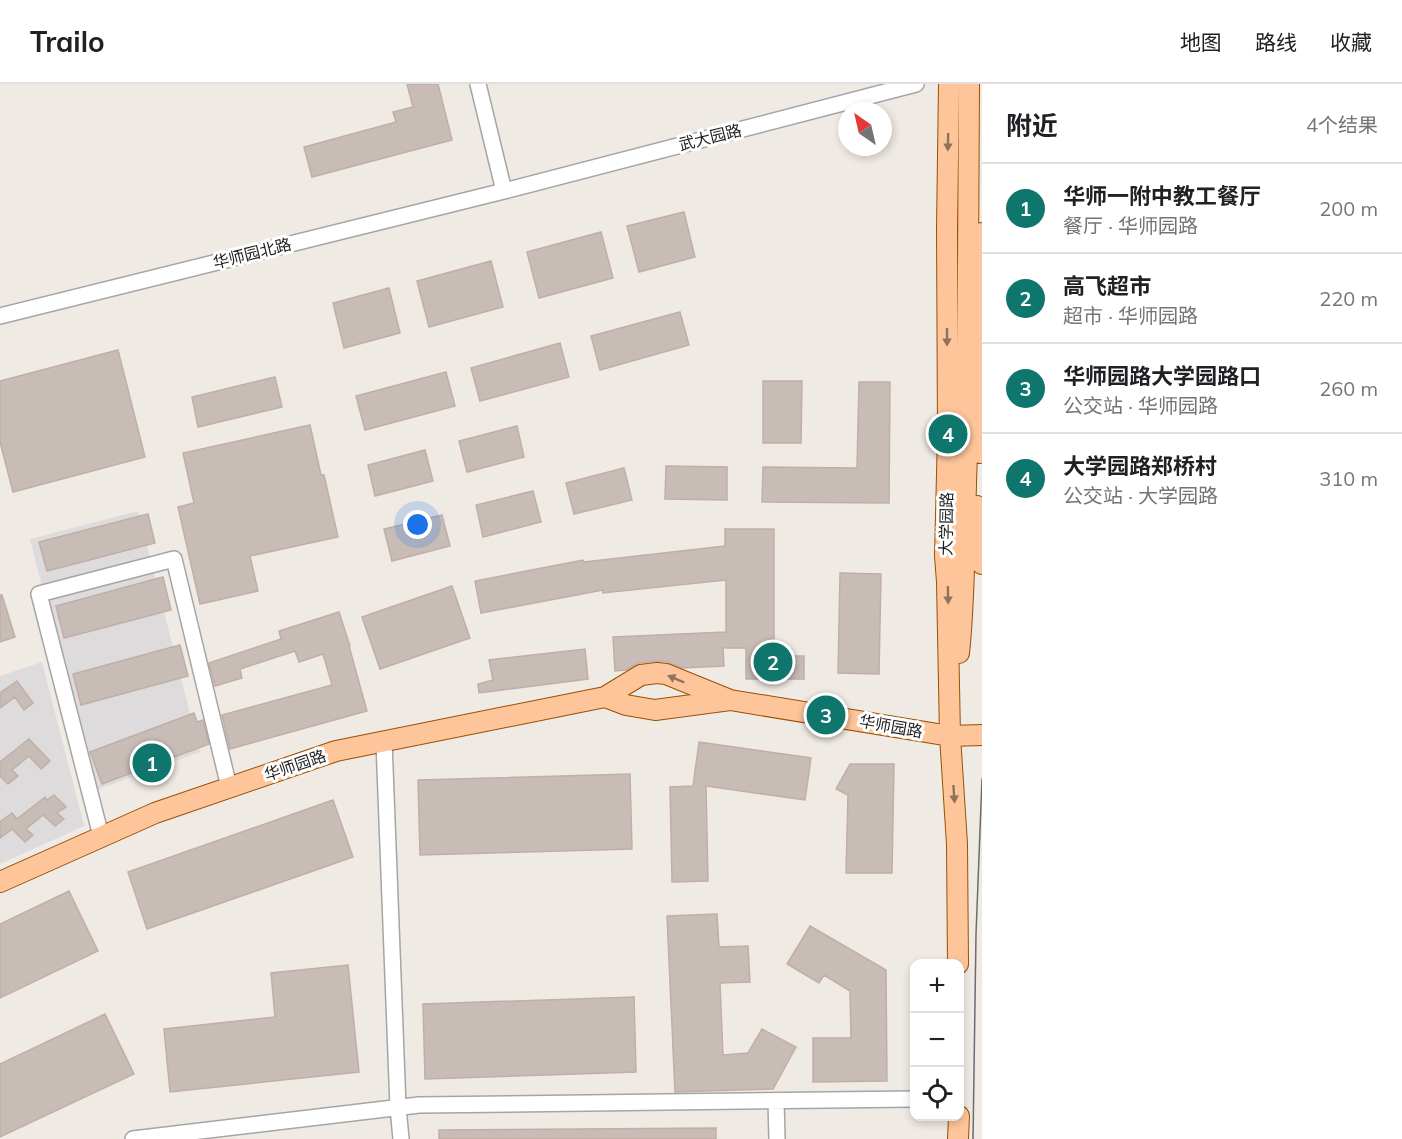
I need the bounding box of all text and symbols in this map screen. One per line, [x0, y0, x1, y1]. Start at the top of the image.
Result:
text: Trailo [30, 24, 105, 59]
text: 地图 [1180, 29, 1222, 55]
text: 路线 [1255, 29, 1297, 55]
text: 收藏 [1330, 29, 1372, 55]
north arrow [838, 102, 892, 156]
text: 附近 [1006, 109, 1058, 142]
text: 4个结果 [1306, 112, 1378, 137]
street label: 武大园路 [677, 120, 743, 154]
one-way arrow [943, 133, 953, 152]
text: 华师一附中教工餐厅 [1063, 182, 1261, 210]
text: 1 [1020, 196, 1032, 221]
text: 200 m [1319, 196, 1378, 221]
text: 餐厅 · 华师园路 [1063, 213, 1198, 238]
street label: 华师园北路 [211, 234, 293, 272]
text: 高飞超市 [1063, 272, 1151, 300]
text: 2 [1020, 286, 1032, 311]
text: 220 m [1319, 286, 1378, 311]
text: 超市 · 华师园路 [1063, 303, 1198, 328]
one-way arrow [942, 328, 952, 347]
text: 华师园路大学园路口 [1063, 362, 1261, 390]
text: 3 [1020, 376, 1032, 401]
text: 260 m [1319, 376, 1378, 401]
text: 公交站 · 华师园路 [1063, 393, 1218, 418]
pin: 4 [928, 412, 968, 456]
text: 大学园路郑桥村 [1063, 452, 1217, 480]
text: 4 [1020, 466, 1032, 491]
text: 310 m [1319, 466, 1378, 491]
text: 公交站 · 大学园路 [1063, 483, 1218, 508]
street label: 大学园路 [935, 492, 957, 556]
your location [403, 510, 432, 539]
one-way arrow [943, 586, 952, 605]
pin: 2 [754, 640, 792, 684]
one-way arrow [666, 674, 684, 684]
pin: 3 [806, 692, 846, 738]
street label: 华师园路 [858, 711, 924, 741]
pin: 1 [132, 740, 172, 786]
street label: 华师园路 [261, 745, 329, 785]
one-way arrow [949, 785, 958, 804]
map controls [910, 959, 964, 1121]
button: + [910, 959, 964, 1013]
button: − [910, 1013, 964, 1067]
button: locate [910, 1067, 964, 1121]

